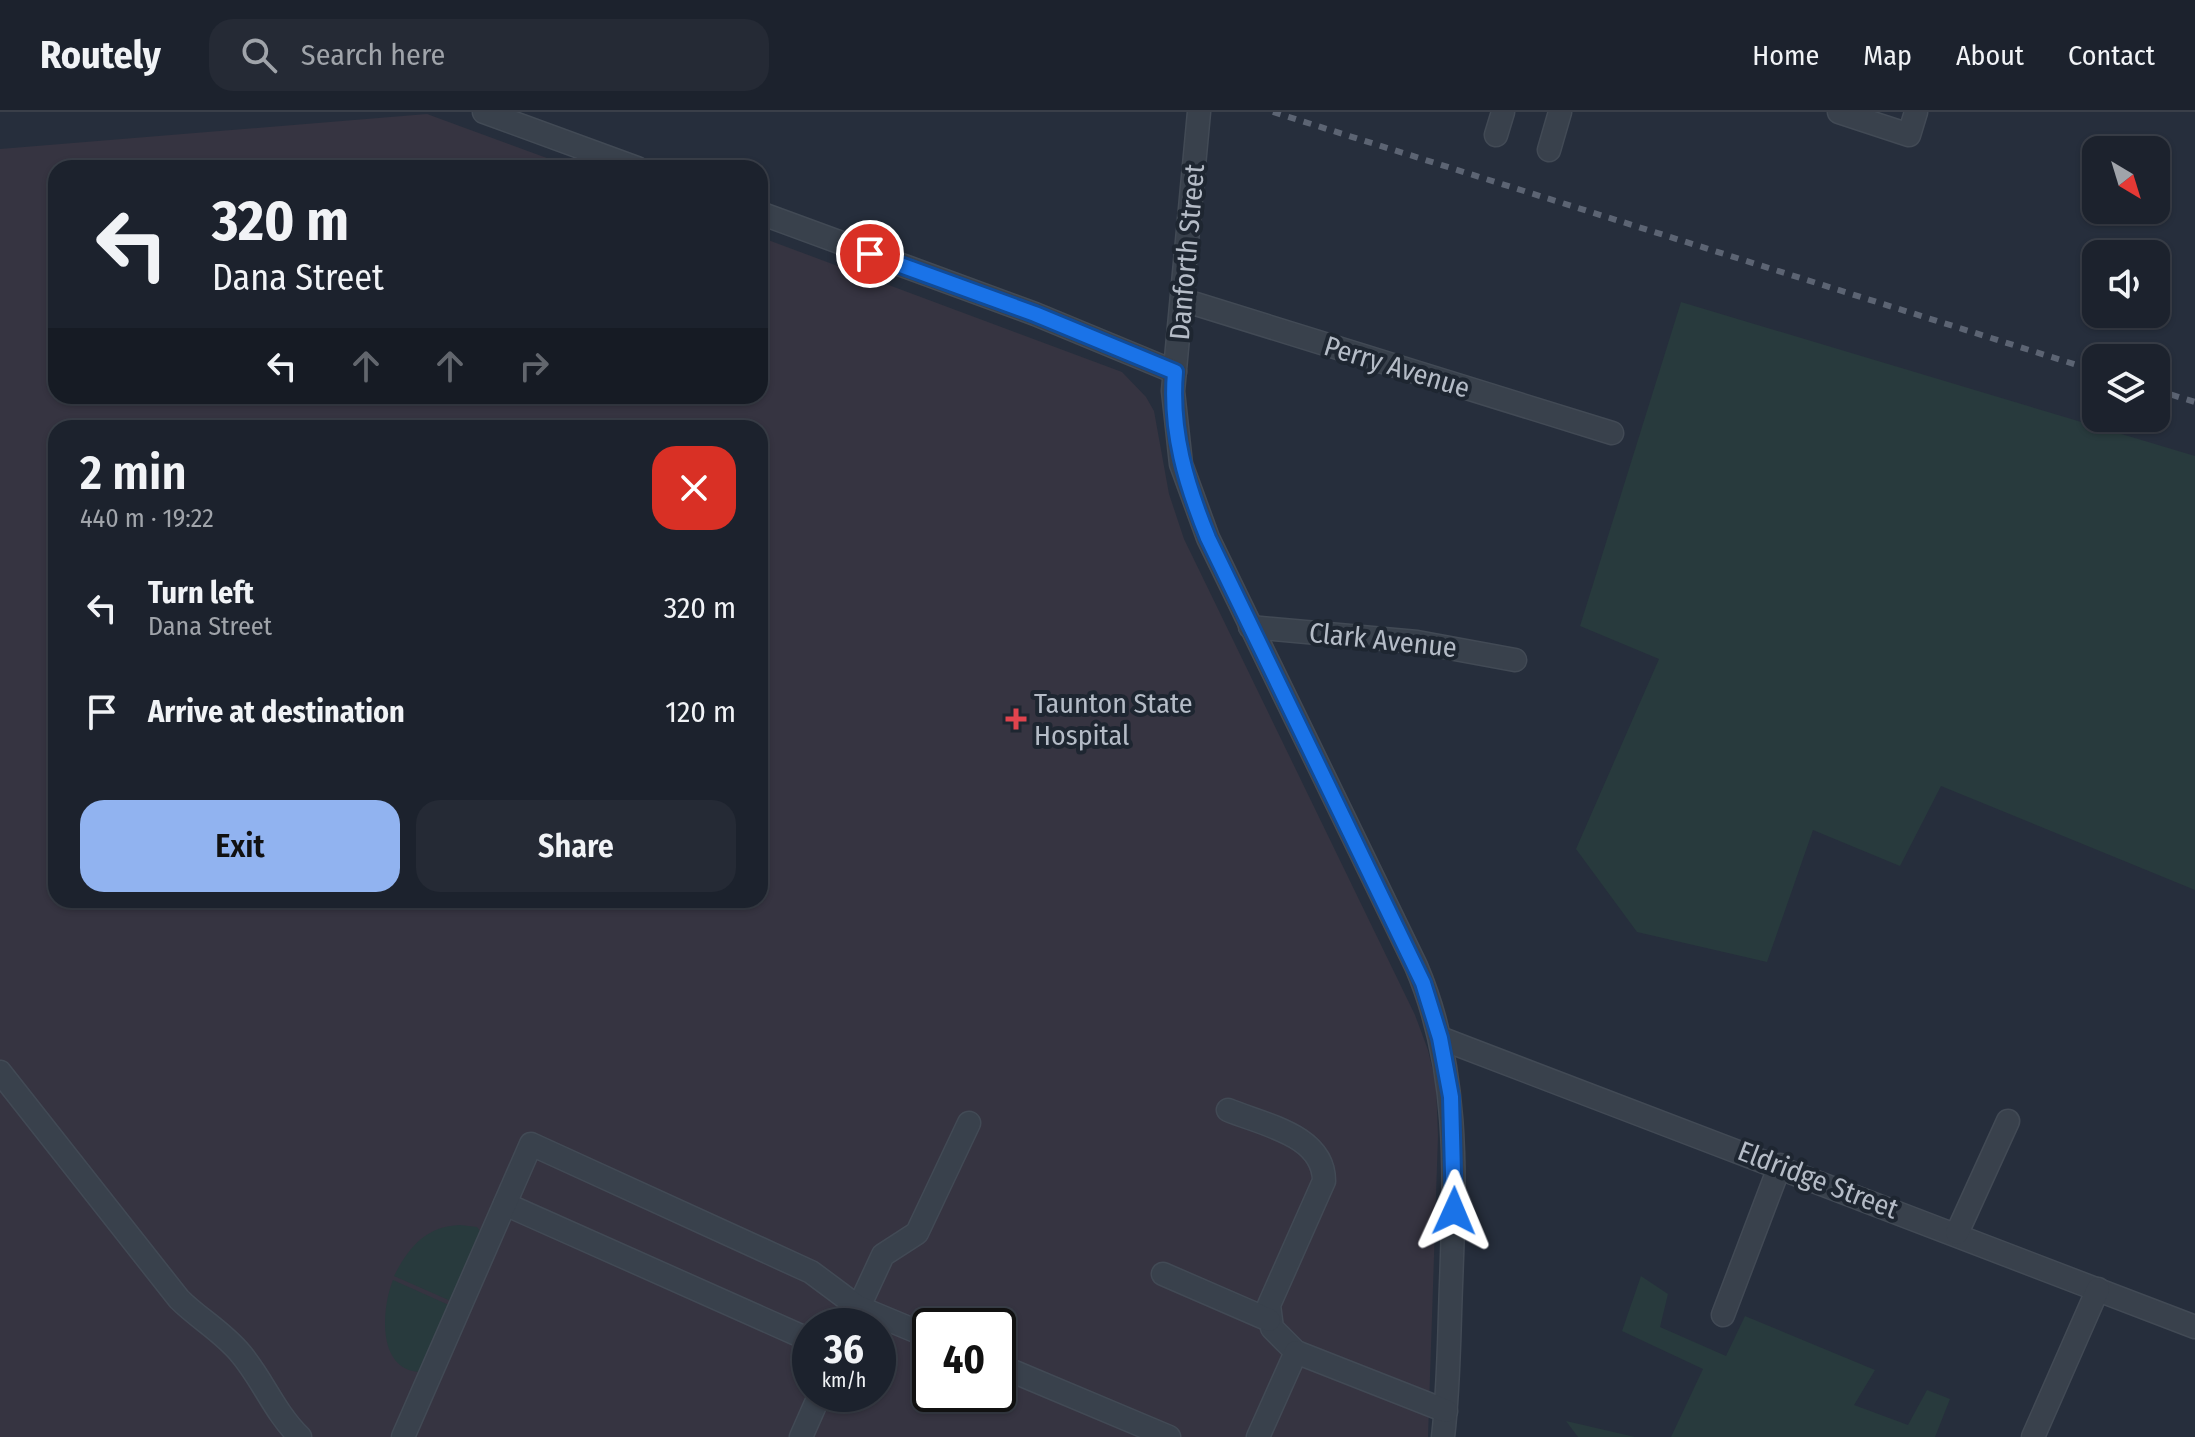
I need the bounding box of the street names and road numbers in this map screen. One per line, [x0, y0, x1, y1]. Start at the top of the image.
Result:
street label: Danforth Street [1163, 162, 1211, 341]
street label: Perry Avenue [1320, 329, 1474, 405]
street label: Clark Avenue [1307, 616, 1459, 664]
street label: Eldridge Street [1733, 1134, 1904, 1226]

